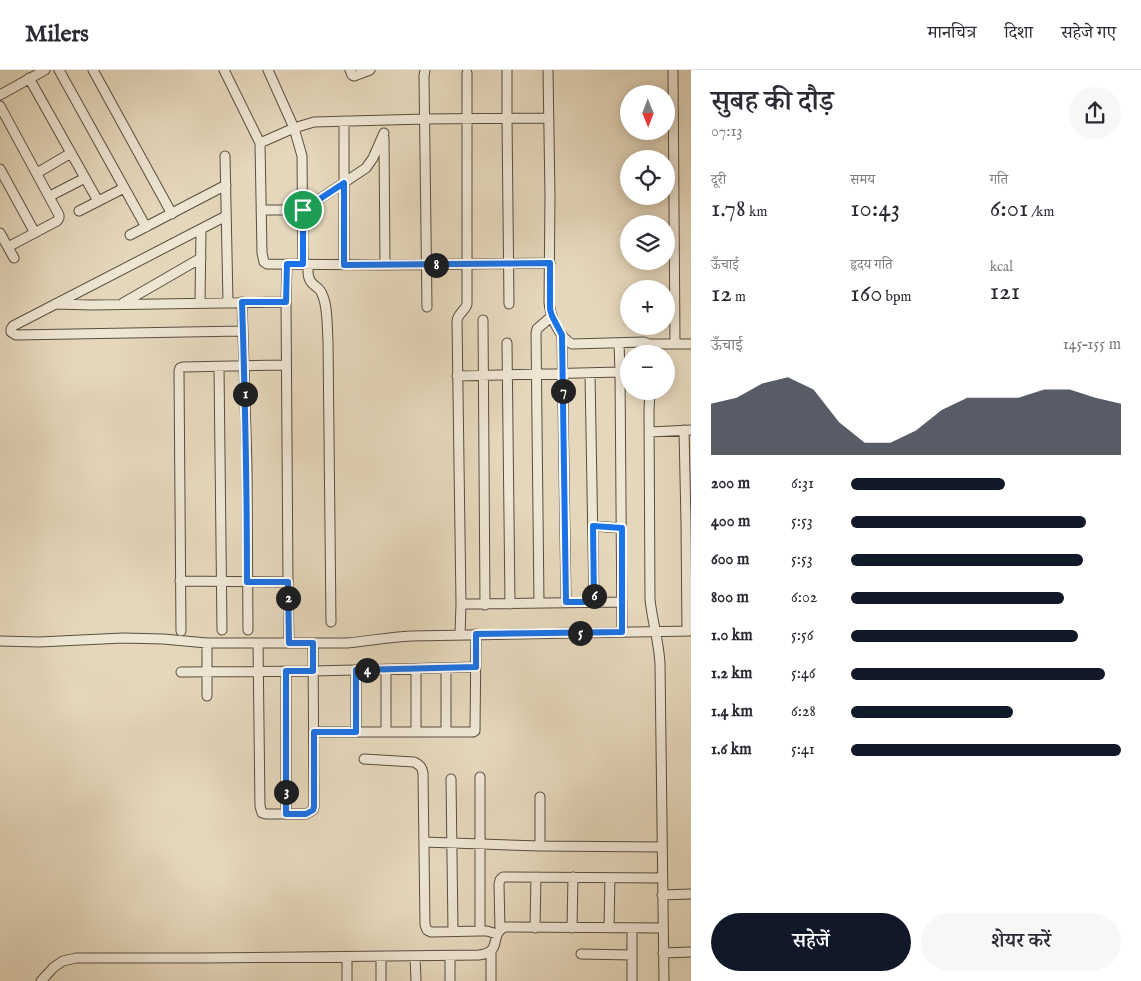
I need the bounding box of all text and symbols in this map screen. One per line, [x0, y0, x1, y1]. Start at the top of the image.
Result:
text: Milers [25, 19, 89, 50]
text: मानचित्र [927, 22, 976, 45]
text: दिशा [1004, 22, 1033, 45]
text: सहेजे गए [1061, 22, 1116, 45]
north arrow [620, 85, 675, 140]
map controls [620, 85, 675, 400]
text: सुबह की दौड़ [711, 85, 834, 120]
button: share [1069, 87, 1121, 139]
text: 07:13 [711, 122, 743, 142]
button: locate [620, 150, 675, 205]
text: दूरी [711, 171, 726, 189]
text: समय [850, 171, 875, 189]
text: गति [990, 171, 1008, 189]
pin [282, 189, 324, 231]
text: 1.78 [711, 193, 746, 225]
text: 10:43 [850, 193, 900, 225]
text: 6:01 [990, 193, 1028, 225]
icon: arrive [289, 196, 317, 224]
text: km [746, 203, 767, 221]
text: /km [1028, 203, 1054, 221]
button: layers [620, 215, 675, 270]
pin: 8 [424, 252, 448, 278]
text: 8 [434, 256, 439, 274]
text: ऊँचाई [711, 256, 739, 274]
text: हृदय गति [850, 256, 893, 274]
text: kcal [990, 258, 1013, 276]
text: 121 [990, 276, 1020, 308]
text: 12 [711, 278, 732, 310]
text: 160 [850, 278, 882, 310]
button: + [620, 280, 675, 335]
text: m [732, 288, 746, 306]
text: bpm [882, 288, 911, 306]
text: 145–155 m [1063, 335, 1121, 355]
text: ऊँचाई [711, 336, 743, 356]
button: − [620, 345, 675, 400]
pin: 7 [550, 378, 576, 404]
pin: 1 [232, 382, 258, 406]
text: 7 [560, 382, 567, 400]
text: 1 [243, 385, 248, 403]
text: 200 m [711, 474, 750, 494]
text: 6:31 [791, 474, 814, 494]
text: 400 m [711, 512, 750, 532]
text: 5:53 [791, 512, 813, 532]
text: 600 m [711, 550, 749, 570]
text: 5:53 [791, 550, 813, 570]
pin: 6 [582, 584, 606, 608]
pin: 2 [276, 586, 300, 610]
text: 6 [592, 587, 597, 605]
text: 800 m [711, 588, 749, 608]
text: 6:02 [791, 588, 817, 608]
text: 2 [285, 589, 292, 607]
pin: 5 [568, 620, 592, 646]
text: 5 [578, 624, 583, 642]
text: 1.0 km [711, 626, 753, 646]
text: 5:56 [791, 626, 814, 646]
pin: 4 [354, 658, 380, 682]
text: 4 [364, 661, 371, 679]
text: 1.2 km [711, 664, 752, 684]
text: 5:46 [791, 664, 816, 684]
text: 1.4 km [711, 702, 753, 722]
text: 6:28 [791, 702, 816, 722]
text: 1.6 km [711, 740, 752, 760]
text: 5:41 [791, 740, 815, 760]
pin: 3 [274, 780, 298, 804]
text: 3 [284, 783, 289, 801]
button: सहेजें [711, 913, 911, 971]
button: शेयर करें [921, 913, 1121, 971]

